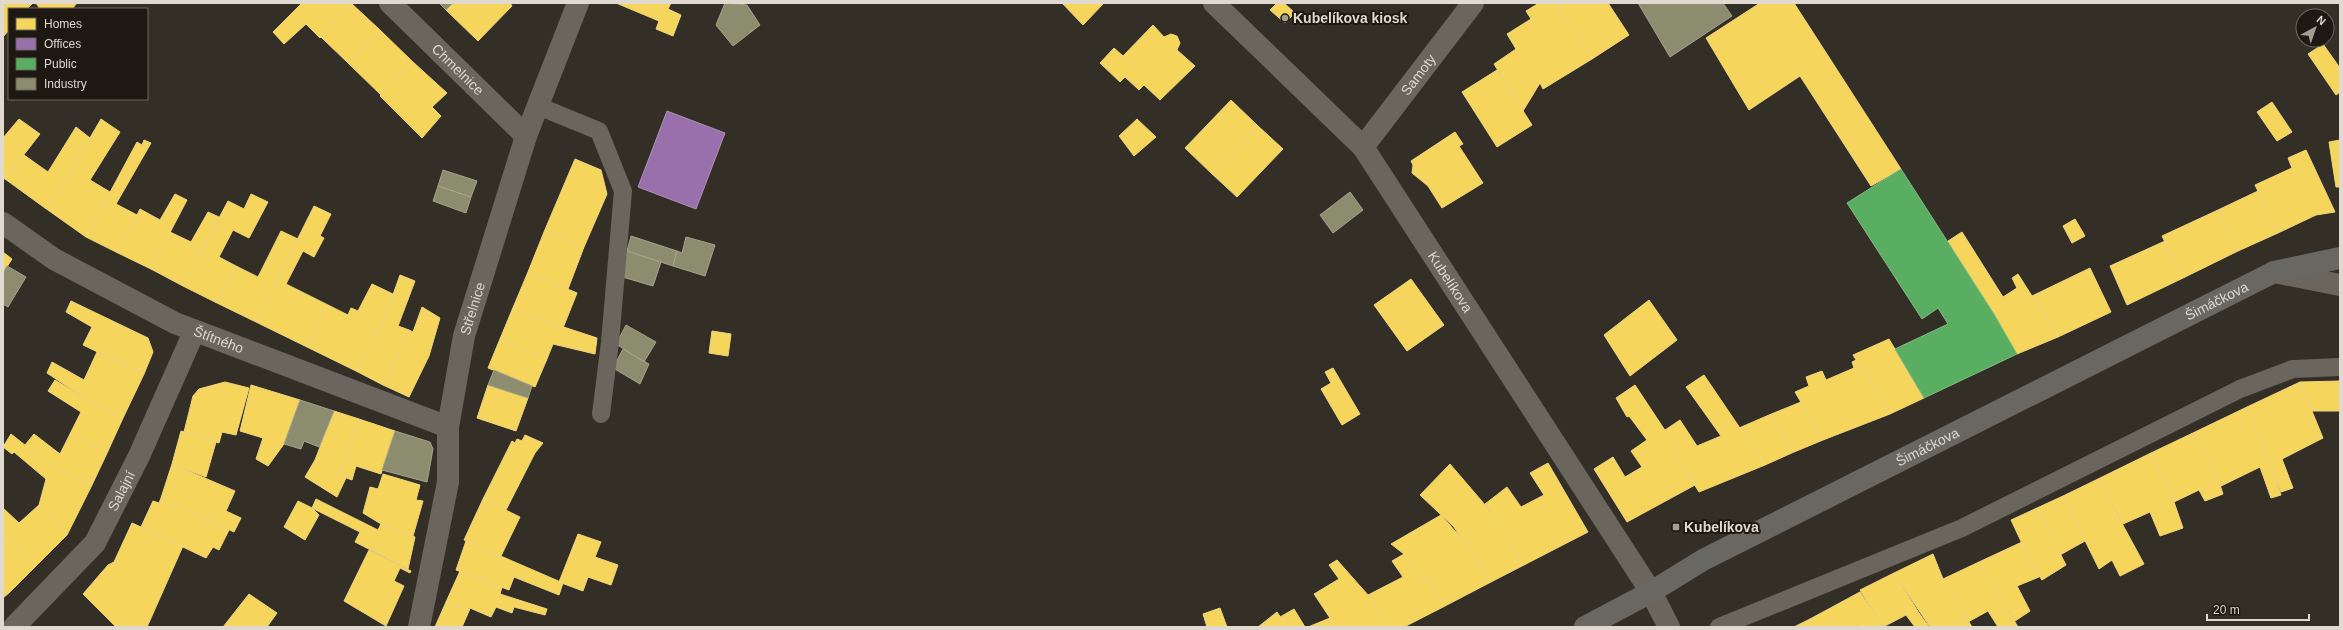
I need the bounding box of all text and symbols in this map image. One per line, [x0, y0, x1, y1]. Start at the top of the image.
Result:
legend [8, 8, 148, 100]
north arrow [2295, 8, 2335, 48]
place label: Kubelíkova kiosk [1293, 10, 1408, 26]
marker: Kubelíkova kiosk [1280, 13, 1290, 23]
text: N [2315, 13, 2328, 28]
text: Homes [44, 17, 82, 31]
text: Offices [44, 37, 81, 51]
street label: Chmelnice [429, 41, 487, 98]
street label: Samoty [1397, 51, 1439, 98]
text: Public [44, 57, 77, 71]
text: Industry [44, 77, 87, 91]
street label: Kubelíkova [1425, 249, 1476, 316]
street label: Šimáčkova [2182, 278, 2251, 324]
street label: Střelnice [457, 280, 488, 337]
street label: Štítného [191, 323, 246, 356]
street label: Šimáčkova [1893, 424, 1962, 469]
street label: Salajní [105, 468, 138, 514]
place label: Kubelíkova [1684, 519, 1759, 535]
marker: Kubelíkova [1671, 522, 1681, 532]
scale bar [2207, 596, 2309, 622]
text: 20 m [2213, 603, 2240, 617]

